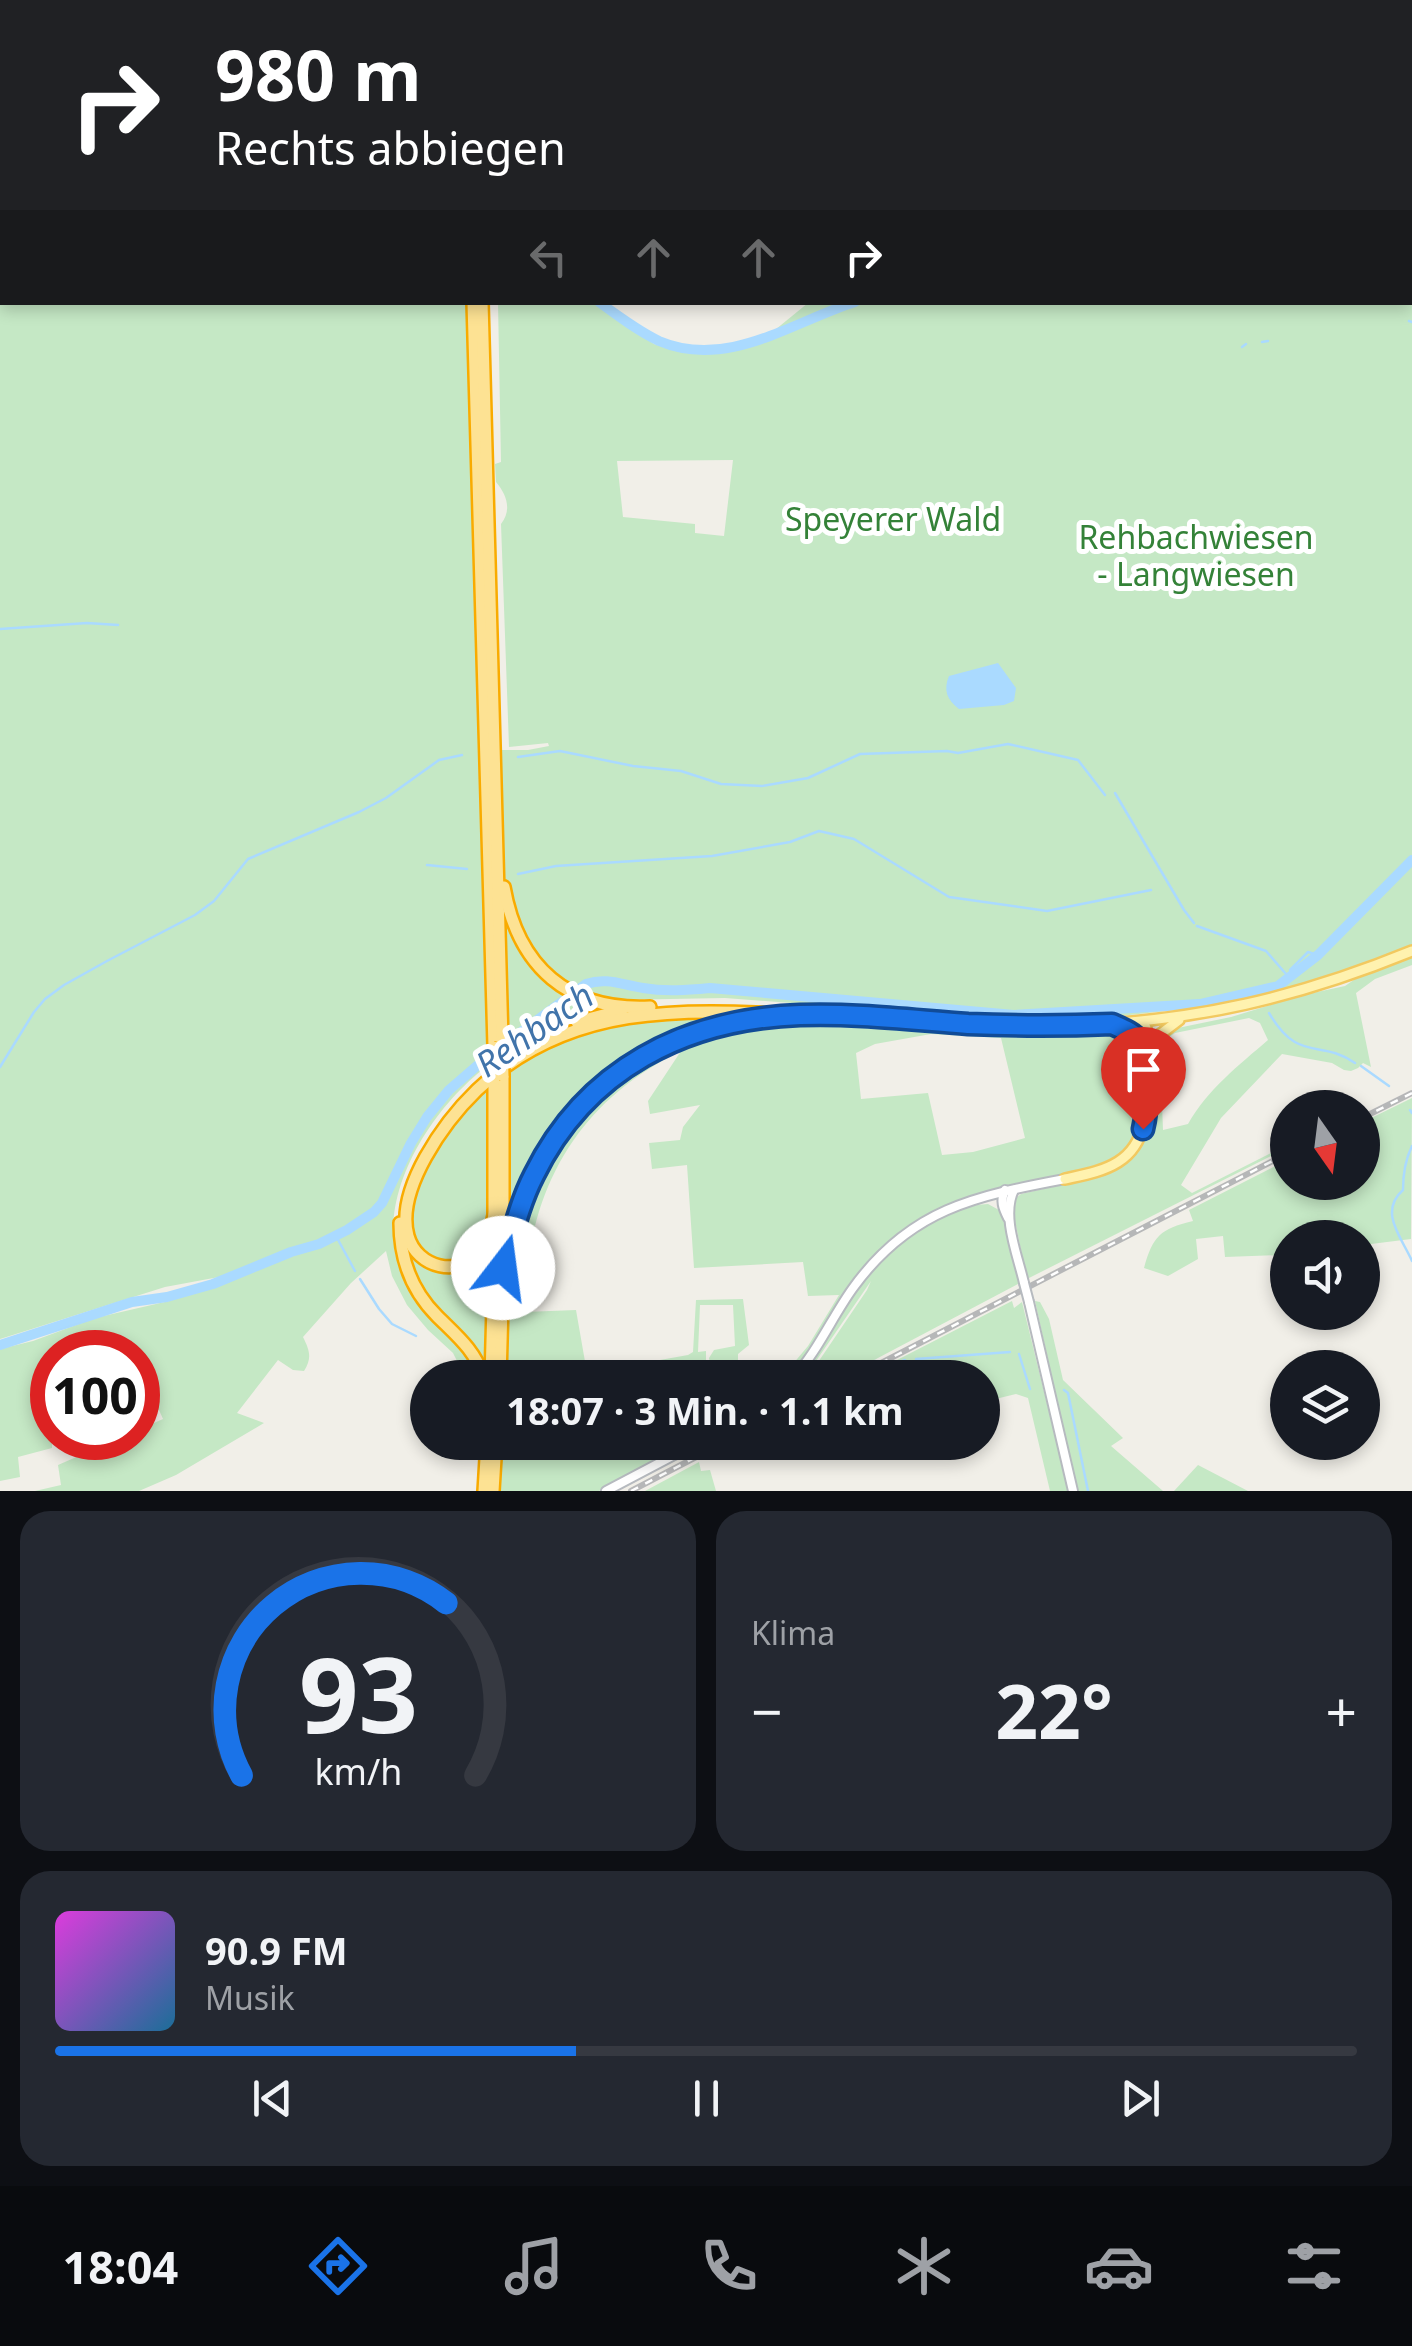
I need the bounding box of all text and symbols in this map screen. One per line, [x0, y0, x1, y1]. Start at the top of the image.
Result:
text: 980 m [215, 26, 422, 122]
icon: right [50, 40, 180, 170]
text: Rechts abbiegen [215, 117, 566, 178]
icon: left [521, 230, 576, 285]
icon: ahead [626, 230, 681, 285]
icon: ahead [731, 230, 786, 285]
icon: right [836, 230, 891, 285]
park label: Speyerer Wald [785, 497, 1001, 540]
park label: Rehbachwiesen - Langwiesen [1078, 515, 1314, 595]
water label: Rehbach [466, 971, 602, 1087]
pin [1101, 1027, 1186, 1130]
icon: arrive [1116, 1042, 1171, 1097]
north arrow [1270, 1090, 1380, 1200]
map controls [1270, 1090, 1380, 1460]
position arrow [451, 1216, 555, 1320]
button: sound [1270, 1220, 1380, 1330]
speed limit sign: 100 [30, 1330, 160, 1460]
button: layers [1270, 1350, 1380, 1460]
text: 18:07 · 3 Min. · 1.1 km [506, 1384, 904, 1436]
text: Klima [751, 1611, 835, 1654]
text: 93 [299, 1622, 417, 1763]
text: 22° [995, 1659, 1113, 1761]
text: − [751, 1673, 782, 1748]
text: + [1326, 1673, 1357, 1748]
text: km/h [314, 1747, 402, 1795]
text: 90.9 FM [205, 1924, 347, 1976]
text: Musik [205, 1976, 294, 2019]
icon: previous [245, 2071, 300, 2126]
icon: pause [679, 2071, 734, 2126]
icon: next [1113, 2071, 1168, 2126]
icon: directions [303, 2231, 373, 2301]
icon: music [499, 2231, 569, 2301]
icon: phone [694, 2231, 764, 2301]
icon: climate [889, 2231, 959, 2301]
icon: car [1084, 2231, 1154, 2301]
icon: filters [1279, 2231, 1349, 2301]
text: 18:04 [63, 2236, 178, 2297]

